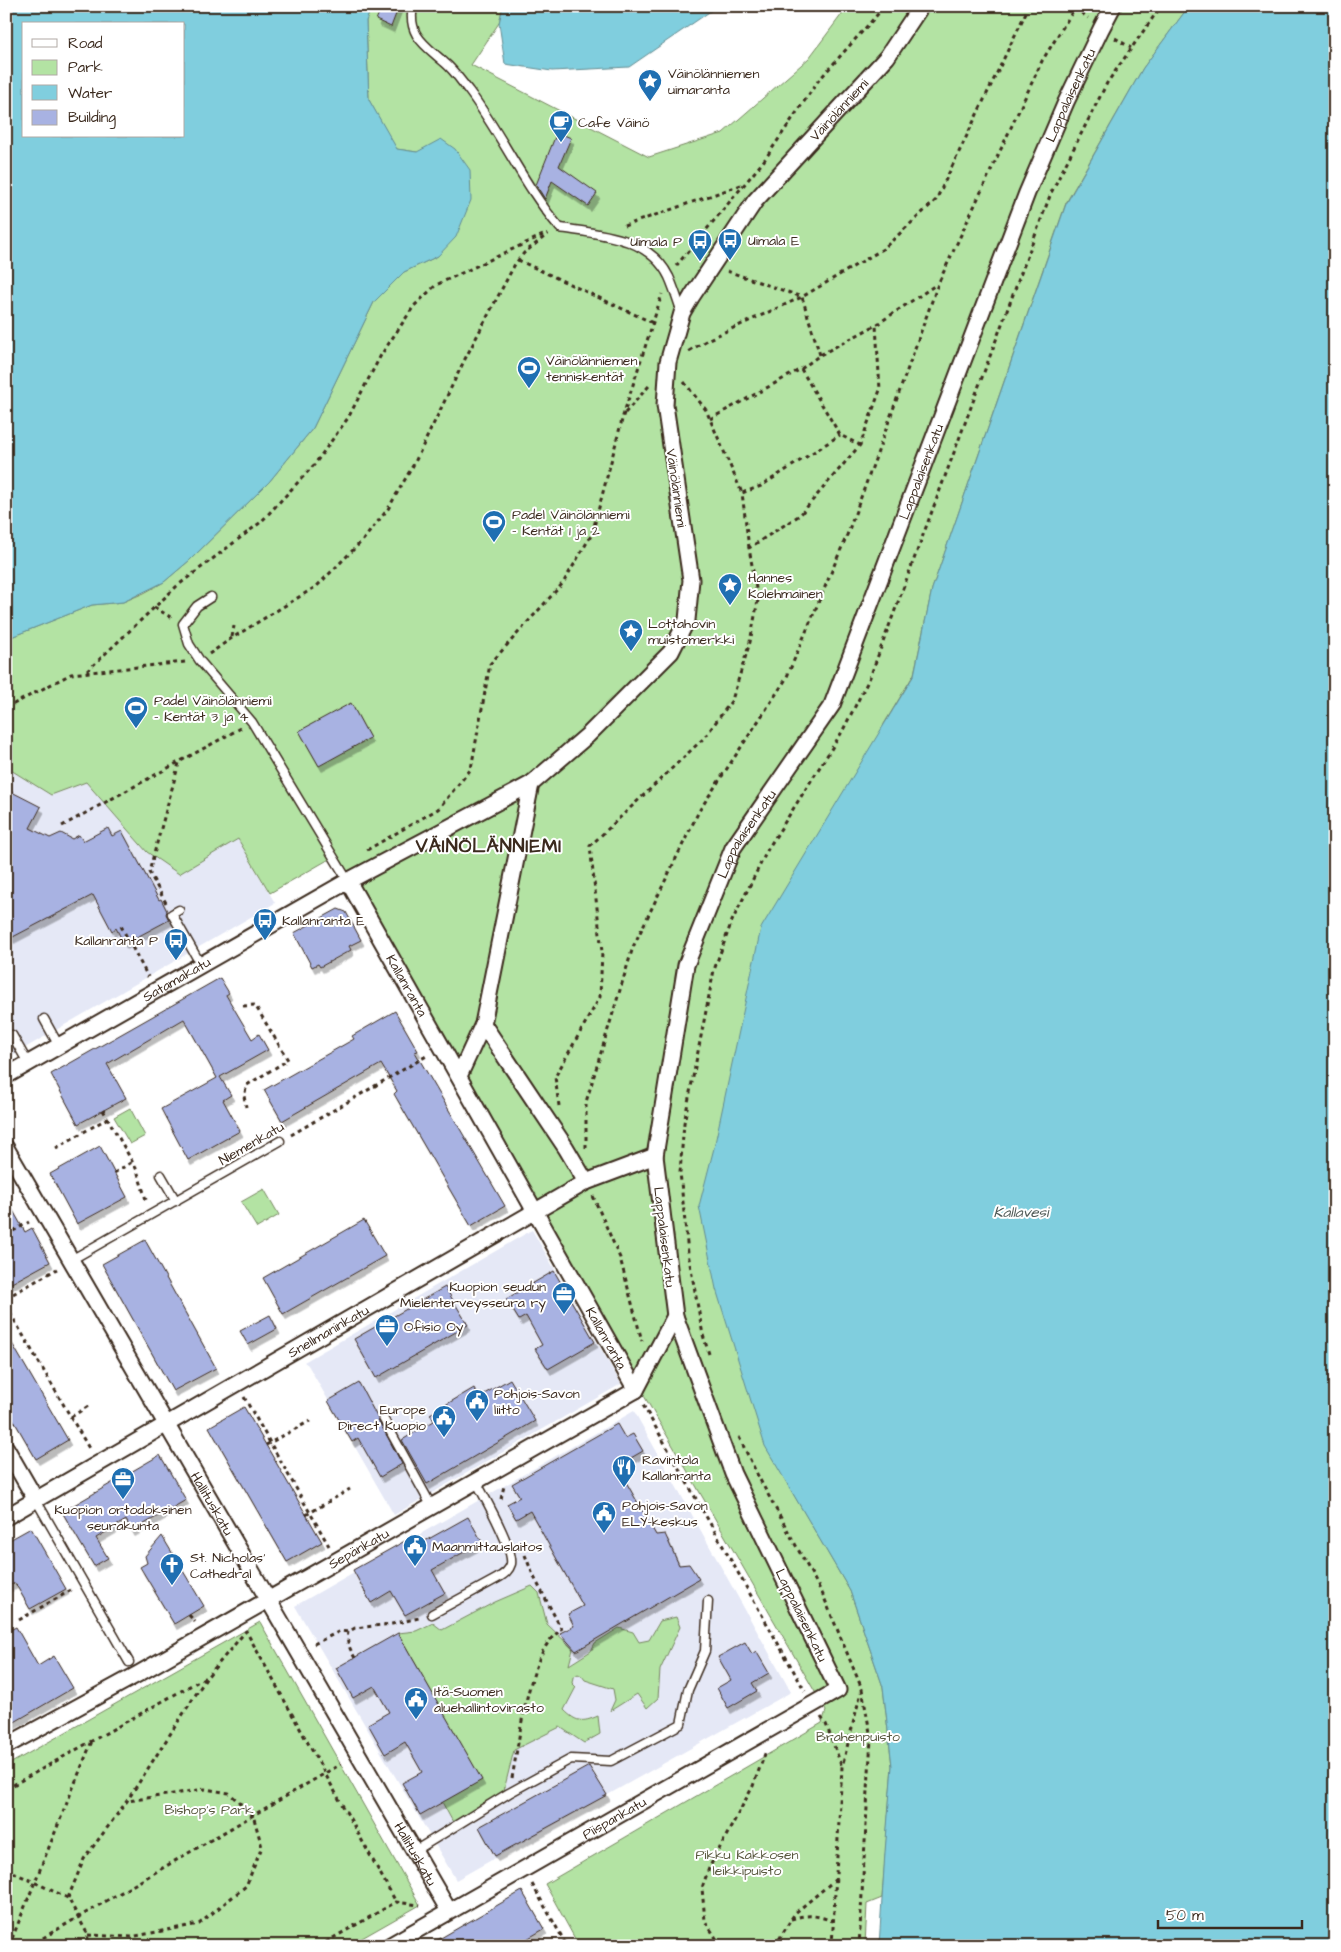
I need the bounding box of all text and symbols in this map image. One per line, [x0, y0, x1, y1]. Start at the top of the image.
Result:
legend [22, 22, 185, 138]
text: Road [68, 33, 103, 54]
street label: Lappalaisenkatu [1041, 45, 1101, 145]
text: Park [68, 57, 103, 78]
place label: Väinölänniemen uimaranta [668, 64, 759, 100]
place icon: Väinölänniemen uimaranta [637, 68, 663, 102]
street label: Väinölänniemi [805, 74, 874, 146]
text: Water [68, 83, 112, 104]
text: Building [68, 107, 116, 129]
cafe icon: Cafe Väinö [548, 109, 574, 143]
place label: Cafe Väinö [578, 113, 650, 133]
bus stop icon: Uimala E [717, 227, 743, 261]
bus stop icon: Uimala P [687, 228, 713, 262]
place label: Uimala E [748, 231, 800, 251]
place label: Uimala P [630, 232, 682, 252]
place label: Väinölänniemen tenniskentät [546, 351, 637, 387]
sports icon: Väinölänniemen tenniskentät [516, 355, 542, 389]
street label: Lappalaisenkatu [895, 421, 949, 523]
street label: Väinölänniemi [661, 448, 691, 529]
place label: Padel Väinölänniemi - Kentät 1 ja 2 [512, 505, 630, 541]
sports icon: Padel Väinölänniemi - Kentät 1 ja 2 [481, 509, 507, 543]
place label: Hannes Kolehmainen [748, 568, 823, 604]
place icon: Hannes Kolehmainen [717, 572, 743, 606]
place label: Lottahovin muistomerkki [648, 614, 734, 650]
place icon: Lottahovin muistomerkki [618, 618, 644, 652]
place label: Padel Väinölänniemi - Kentät 3 ja 4 [154, 691, 272, 727]
sports icon: Padel Väinölänniemi - Kentät 3 ja 4 [123, 695, 149, 729]
street label: Lappalaisenkatu [713, 786, 782, 882]
district label: VÄINÖLÄNNIEMI [415, 833, 562, 860]
bus stop icon: Kallanranta E [252, 907, 278, 941]
place label: Kallanranta E [282, 911, 365, 931]
bus stop icon: Kallanranta P [163, 927, 189, 961]
place label: Kallanranta P [75, 931, 158, 951]
street label: Kallanranta [381, 951, 432, 1021]
street label: Satamakatu [139, 952, 214, 1007]
street label: Niemenkatu [215, 1117, 288, 1171]
street label: Lappalaisenkatu [648, 1186, 680, 1288]
water label: Kallavesi [994, 1202, 1050, 1223]
place label: Kuopion seudun Mielenterveysseura ry [400, 1277, 546, 1313]
office icon: Kuopion seudun Mielenterveysseura ry [551, 1281, 577, 1315]
street label: Snellmaninkatu [284, 1300, 373, 1363]
street label: Kallanranta [580, 1304, 631, 1373]
office icon: Ofisio Oy [374, 1313, 400, 1347]
place label: Ofisio Oy [404, 1317, 464, 1337]
place label: Pohjois-Savon liitto [494, 1384, 580, 1420]
public building icon: Pohjois-Savon liitto [464, 1388, 490, 1422]
place label: Europe Direct Kuopio [338, 1400, 426, 1436]
public building icon: Europe Direct Kuopio [431, 1404, 457, 1438]
place label: Ravintola Kallanranta [642, 1450, 711, 1486]
restaurant icon: Ravintola Kallanranta [611, 1454, 637, 1488]
office icon: Kuopion ortodoksinen seurakunta [110, 1466, 136, 1500]
street label: Hallituskatu [185, 1468, 238, 1539]
place label: Pohjois-Savon ELY-keskus [622, 1496, 708, 1532]
place label: Kuopion ortodoksinen seurakunta [54, 1500, 192, 1536]
public building icon: Pohjois-Savon ELY-keskus [591, 1500, 617, 1534]
street label: Sepänkatu [325, 1524, 393, 1575]
public building icon: Maanmittauslaitos [402, 1533, 428, 1567]
place label: Maanmittauslaitos [432, 1537, 542, 1557]
place label: St. Nicholas' Cathedral [190, 1548, 265, 1584]
church icon: St. Nicholas' Cathedral [159, 1552, 185, 1586]
street label: Lappalaisenkatu [770, 1566, 832, 1665]
place label: Itä-Suomen aluehallintovirasto [434, 1682, 544, 1718]
public building icon: Itä-Suomen aluehallintovirasto [403, 1686, 429, 1720]
park label: Brahenpuisto [816, 1727, 900, 1747]
street label: Piispankatu [579, 1792, 650, 1845]
park label: Bishop's Park [165, 1800, 254, 1820]
street label: Hallituskatu [389, 1819, 441, 1890]
park label: Pikku Kakkosen leikkipuisto [695, 1845, 799, 1881]
scale bar [1158, 1897, 1302, 1929]
text: 50 m [1166, 1905, 1204, 1926]

